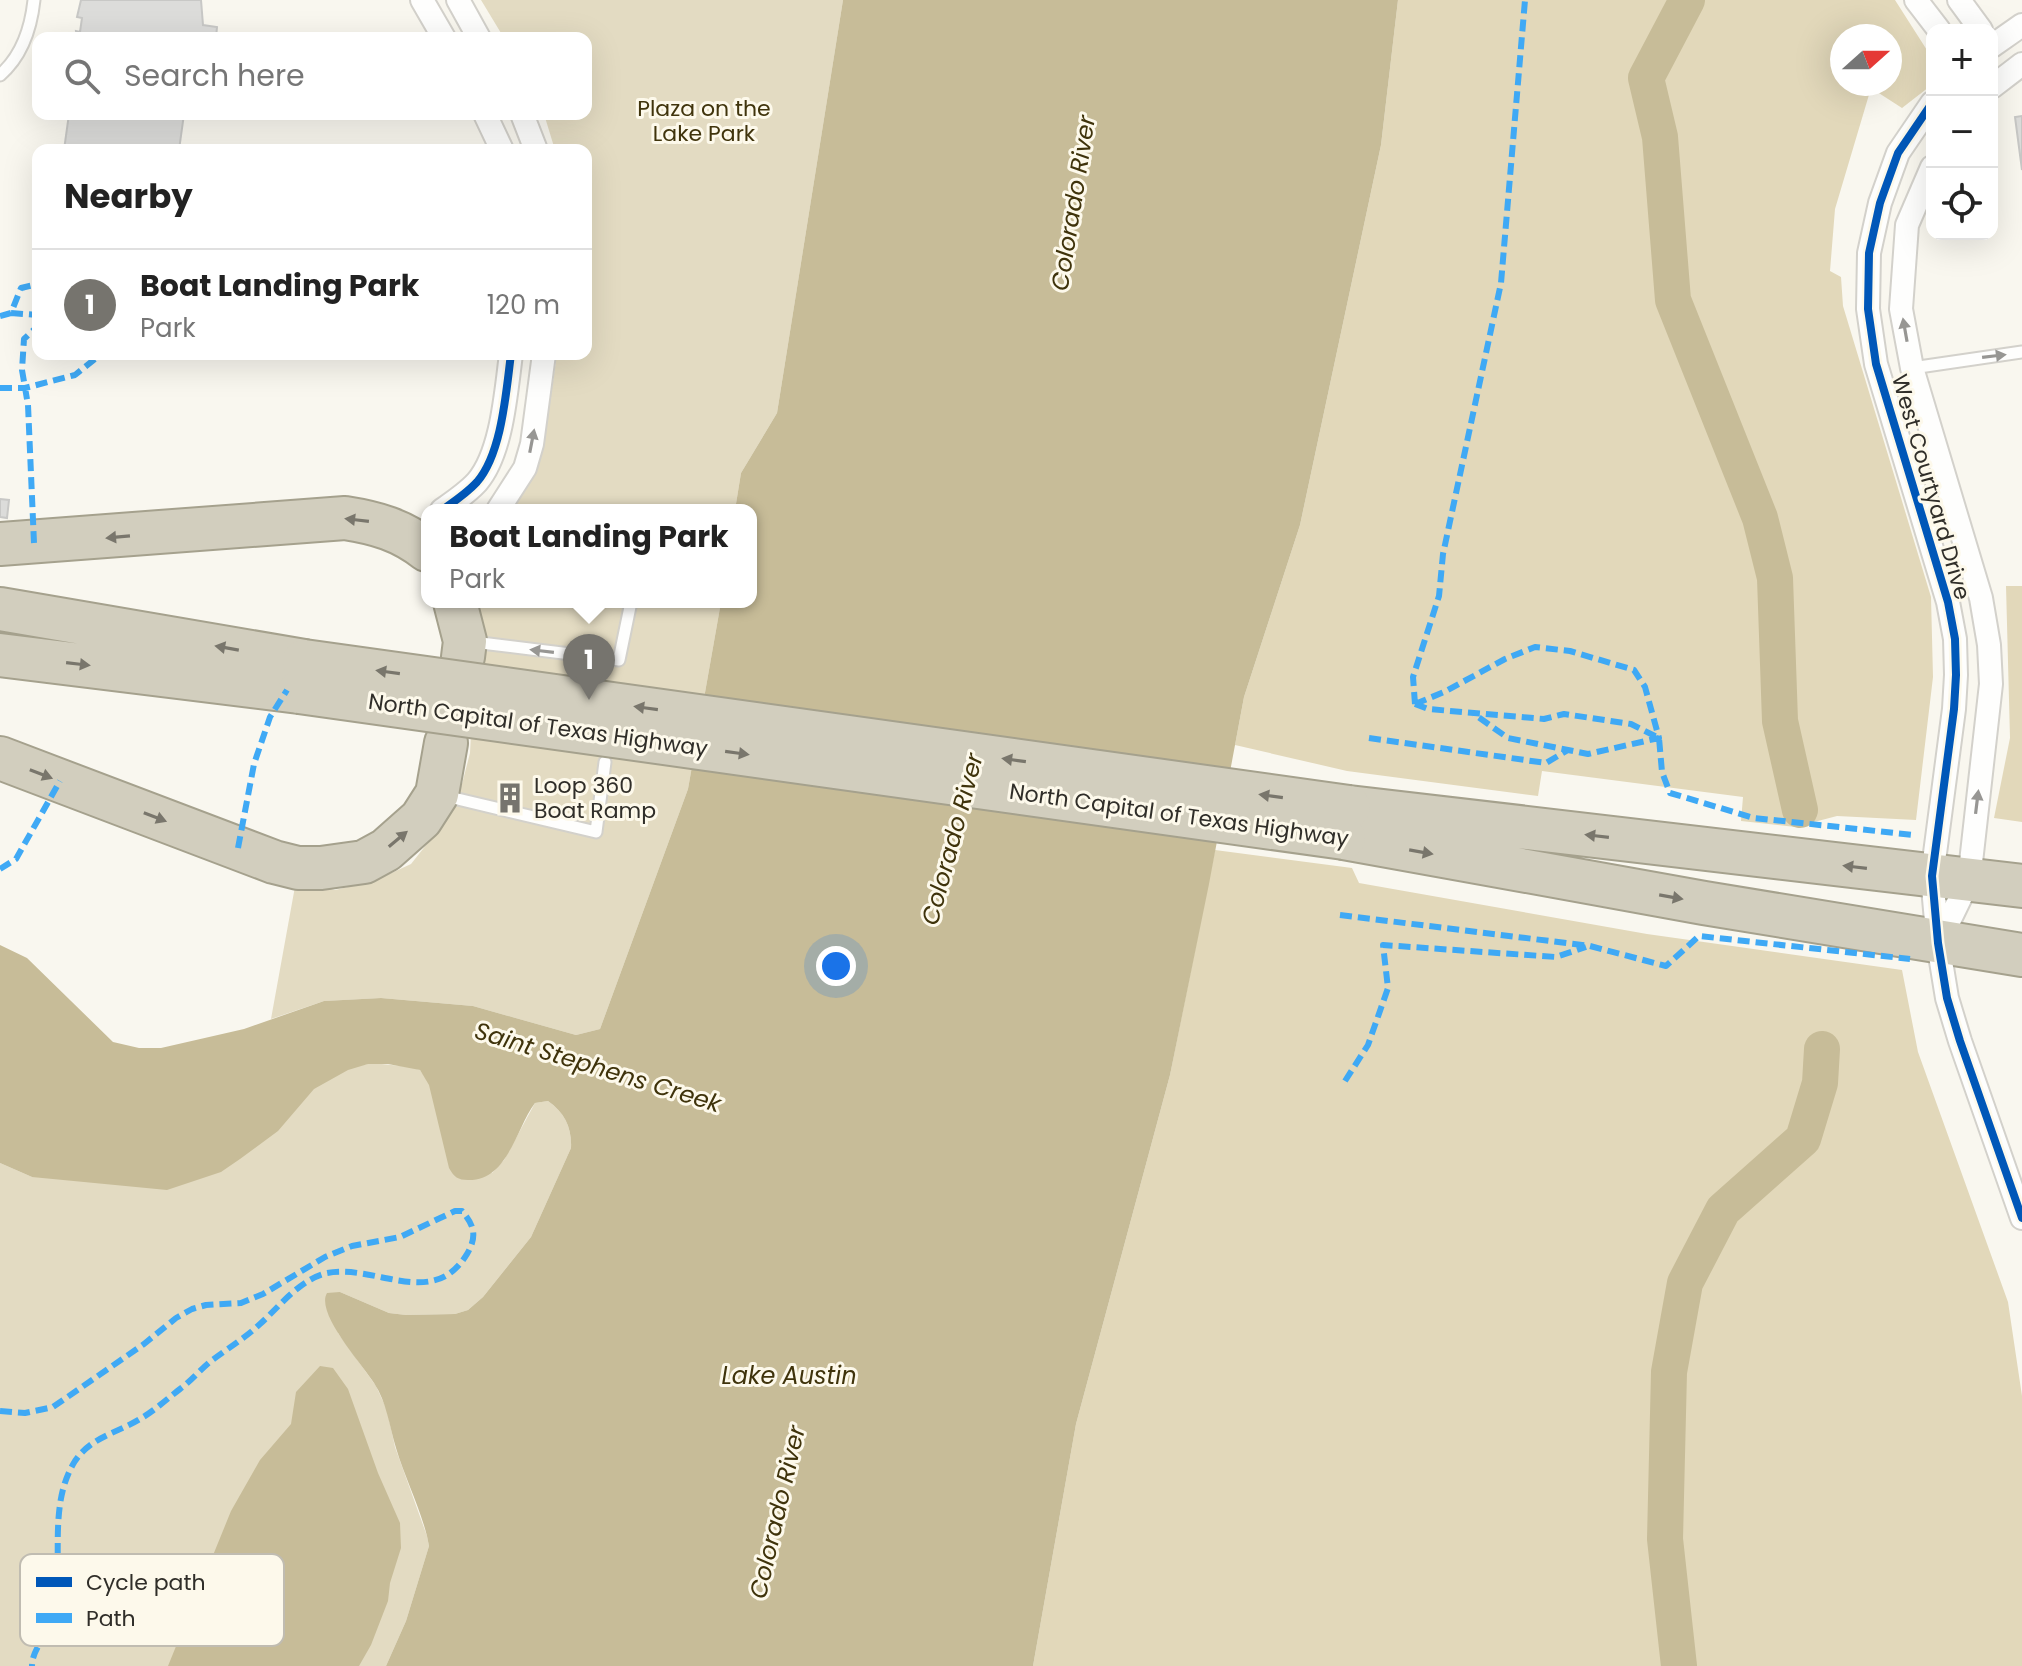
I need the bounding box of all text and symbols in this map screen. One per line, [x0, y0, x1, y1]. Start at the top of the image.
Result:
north arrow [1830, 24, 1902, 96]
map controls [1926, 24, 1998, 240]
button: + [1926, 24, 1998, 96]
search box [32, 32, 592, 120]
icon: search [60, 54, 104, 98]
text: Search here [124, 54, 305, 97]
park label: Plaza on the Lake Park [637, 93, 771, 149]
button: − [1926, 96, 1998, 168]
water label: Colorado River [1043, 112, 1103, 293]
button: locate [1926, 168, 1998, 240]
text: Nearby [64, 172, 193, 220]
text: Boat Landing Park [140, 264, 419, 307]
text: 1 [85, 287, 95, 323]
text: 120 m [487, 287, 560, 323]
text: Park [140, 310, 196, 346]
one-way arrow [1898, 318, 1911, 343]
one-way arrow [1982, 349, 2007, 362]
street label: West Courtyard Drive [1884, 371, 1978, 603]
one-way arrow [526, 428, 538, 453]
popup [421, 504, 757, 608]
one-way arrow [344, 513, 369, 526]
text: Boat Landing Park [449, 515, 729, 558]
one-way arrow [105, 531, 130, 544]
text: Park [449, 561, 505, 597]
pin: 1 [563, 634, 615, 700]
one-way arrow [214, 641, 239, 653]
one-way arrow [530, 644, 555, 657]
one-way arrow [65, 657, 90, 670]
one-way arrow [375, 665, 400, 678]
street label: North Capital of Texas Highway [366, 686, 710, 764]
one-way arrow [633, 701, 658, 714]
one-way arrow [725, 747, 750, 760]
water label: Colorado River [913, 748, 991, 929]
one-way arrow [1001, 753, 1026, 766]
one-way arrow [29, 768, 53, 781]
place label: Loop 360 Boat Ramp [534, 770, 656, 826]
street label: North Capital of Texas Highway [1007, 776, 1351, 854]
building icon: Loop 360 Boat Ramp [493, 781, 527, 815]
one-way arrow [1259, 789, 1284, 802]
one-way arrow [1971, 789, 1984, 814]
one-way arrow [143, 811, 167, 824]
one-way arrow [1584, 829, 1609, 842]
one-way arrow [388, 831, 408, 848]
one-way arrow [1409, 846, 1434, 858]
one-way arrow [1842, 860, 1867, 873]
one-way arrow [1658, 892, 1683, 904]
your location [816, 946, 856, 986]
water label: Saint Stephens Creek [471, 1014, 727, 1121]
water label: Lake Austin [721, 1359, 857, 1392]
water label: Colorado River [741, 1421, 813, 1602]
legend [20, 1554, 284, 1646]
text: Cycle path [86, 1567, 205, 1598]
text: Path [86, 1603, 136, 1634]

